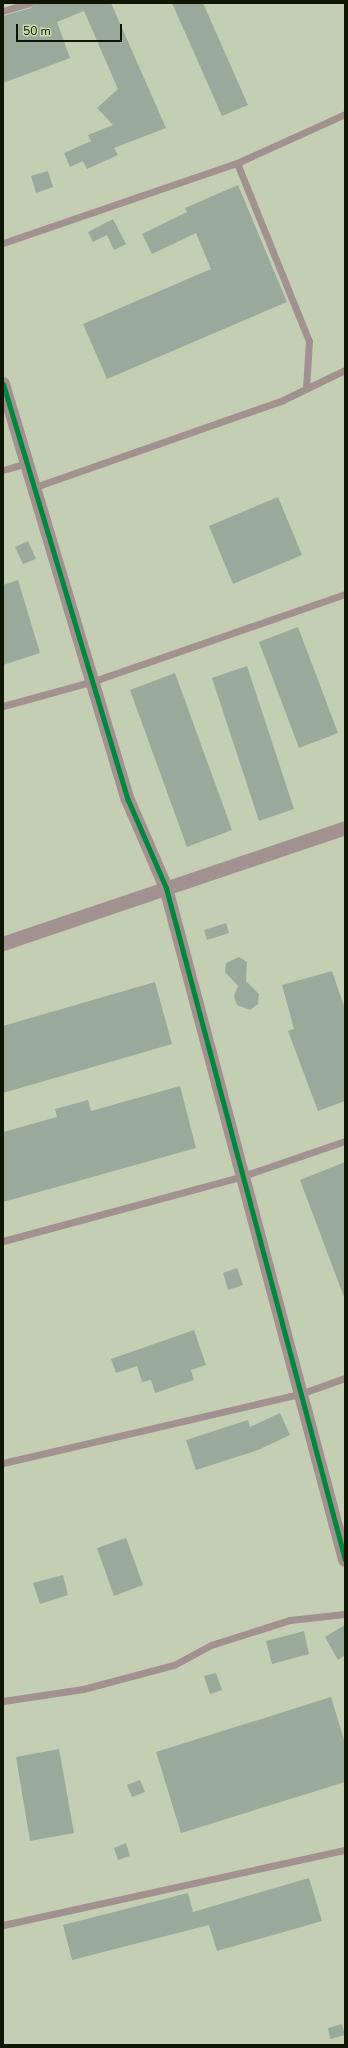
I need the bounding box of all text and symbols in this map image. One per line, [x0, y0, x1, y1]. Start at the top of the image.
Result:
scale bar [18, 16, 124, 42]
text: 50 m [23, 23, 51, 39]

